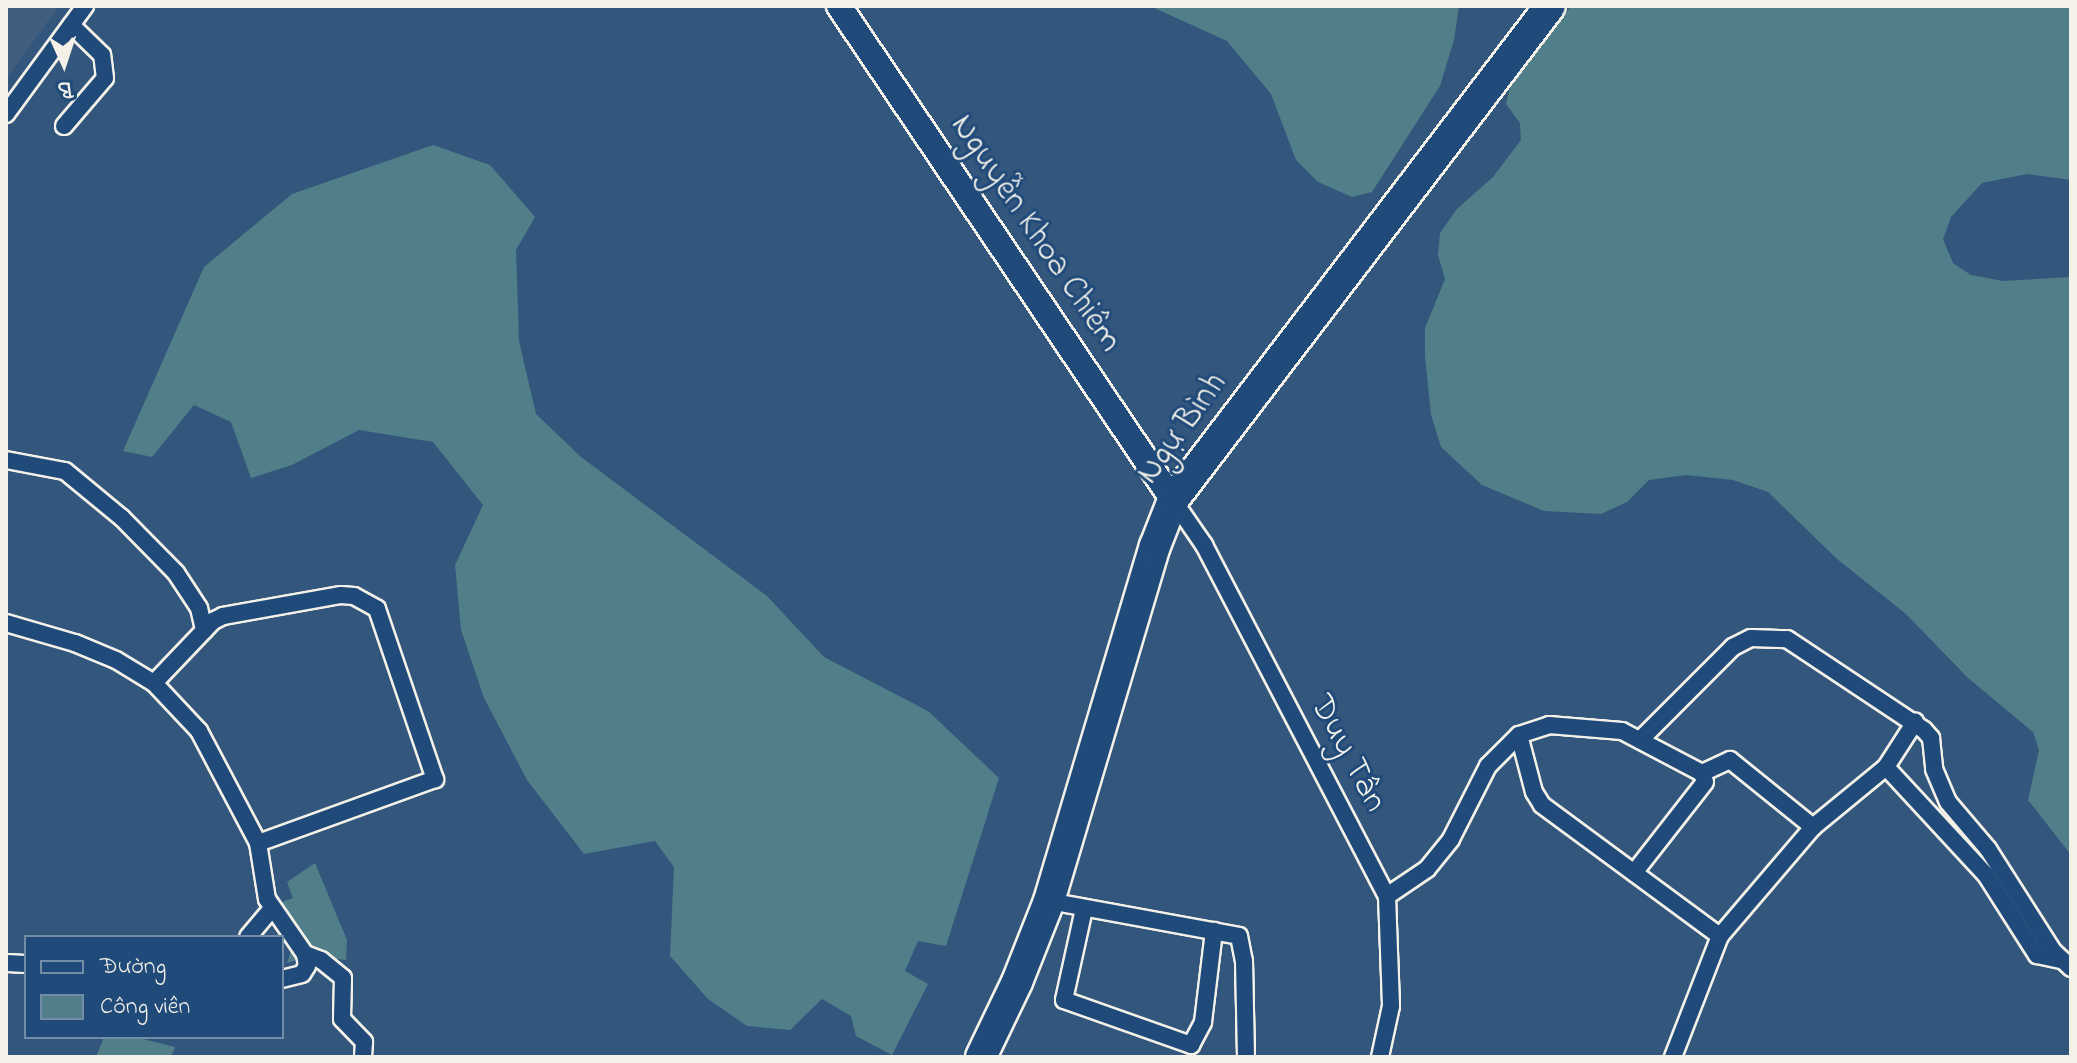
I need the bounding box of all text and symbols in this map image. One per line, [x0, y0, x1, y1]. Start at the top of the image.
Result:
north arrow [24, 24, 104, 104]
text: B [57, 72, 73, 104]
street label: Nguyễn Khoa Chiêm [940, 107, 1130, 361]
street label: Ngự Bình [1129, 365, 1237, 493]
street label: Duy Tân [1299, 689, 1395, 819]
legend [24, 935, 284, 1039]
text: Đường [100, 950, 166, 985]
text: Công viên [100, 990, 190, 1025]

